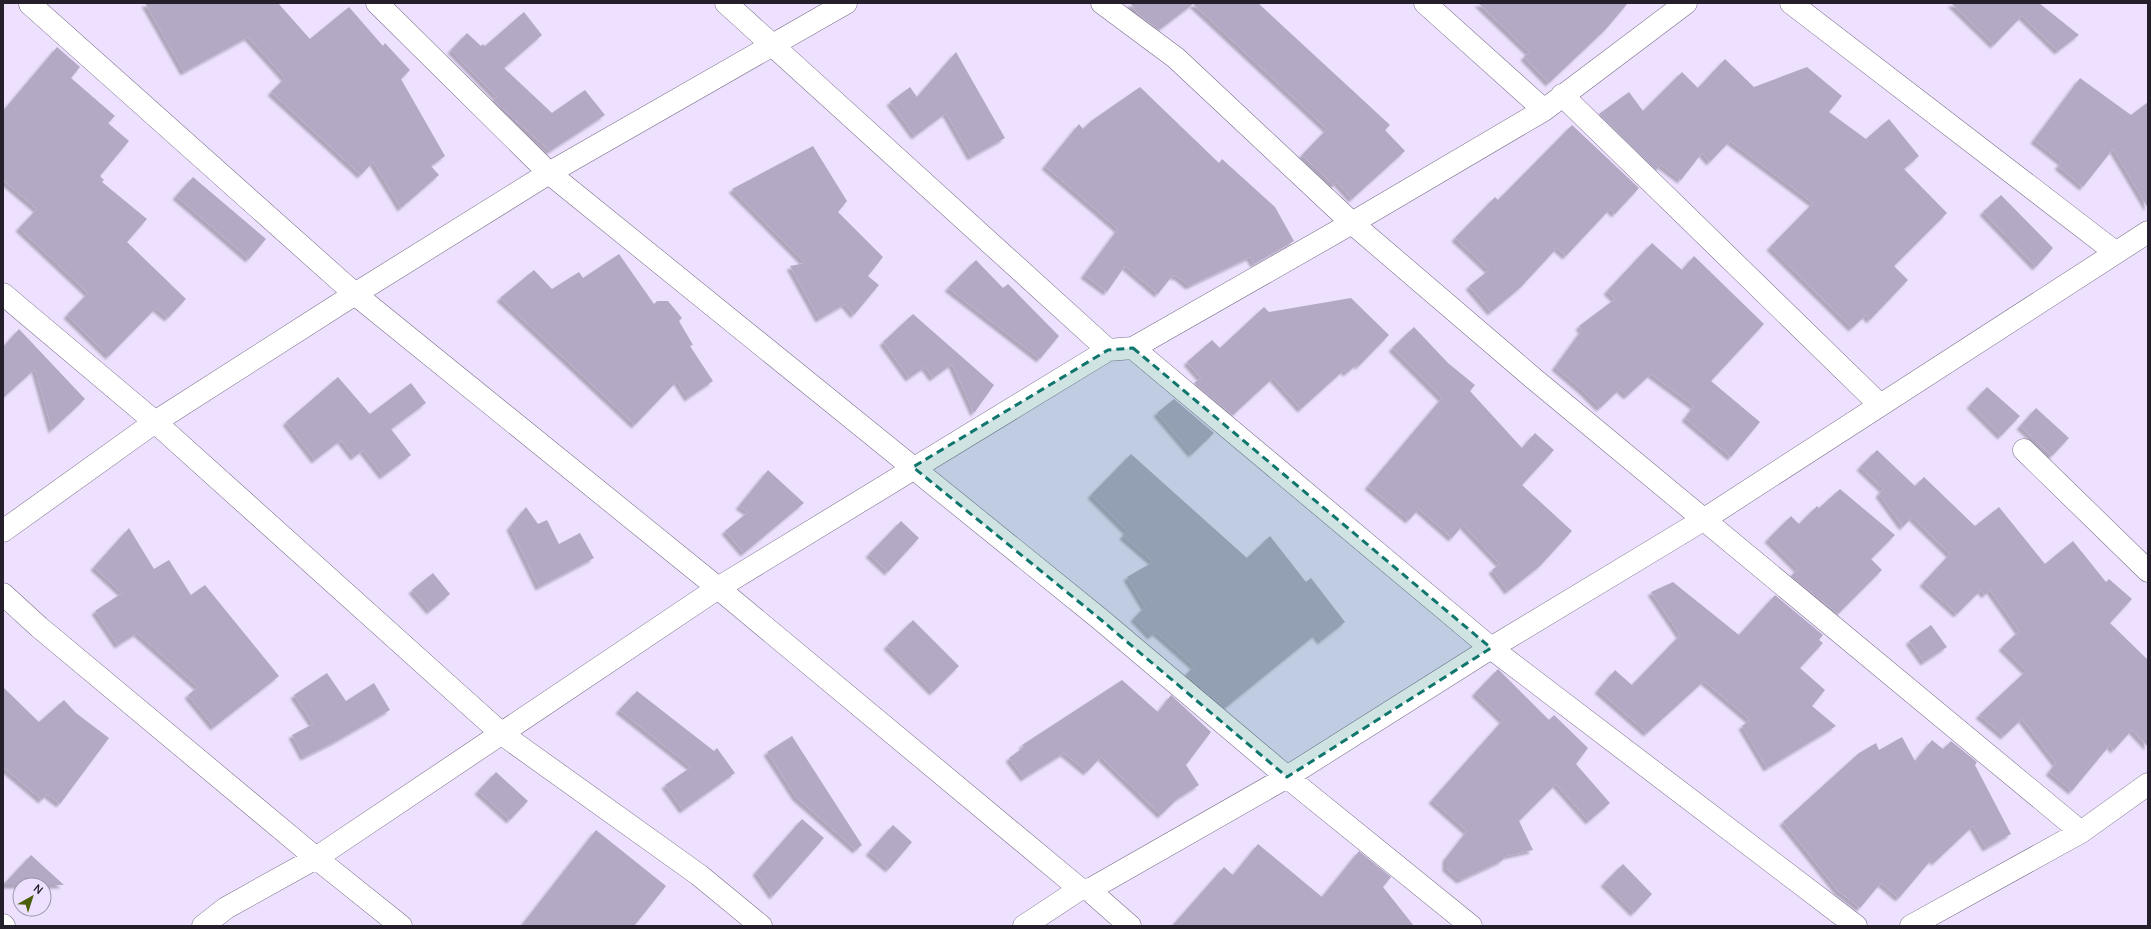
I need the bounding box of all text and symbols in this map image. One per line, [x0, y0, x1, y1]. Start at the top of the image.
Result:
north arrow [12, 877, 52, 917]
text: N [31, 881, 46, 897]

